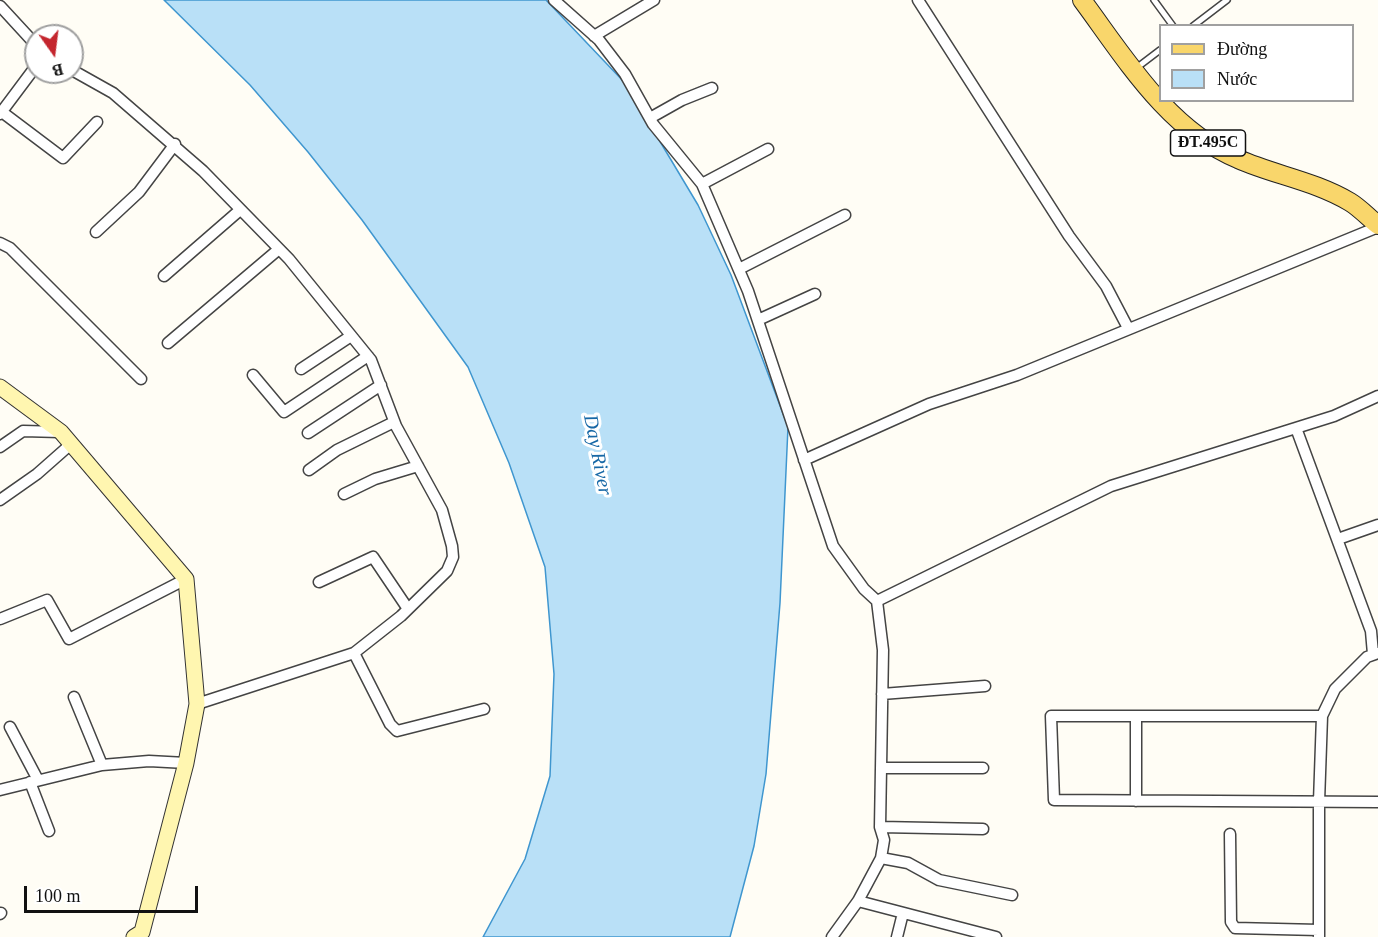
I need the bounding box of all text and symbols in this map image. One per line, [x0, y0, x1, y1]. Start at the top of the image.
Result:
north arrow [24, 24, 84, 84]
legend [1159, 24, 1354, 102]
text: Đường [1217, 39, 1267, 59]
text: B [51, 60, 65, 80]
text: Nước [1217, 69, 1257, 89]
road number: ĐT.495C [1170, 130, 1246, 156]
water label: Day River [577, 413, 617, 497]
scale bar [27, 874, 201, 912]
text: 100 m [35, 886, 81, 906]

